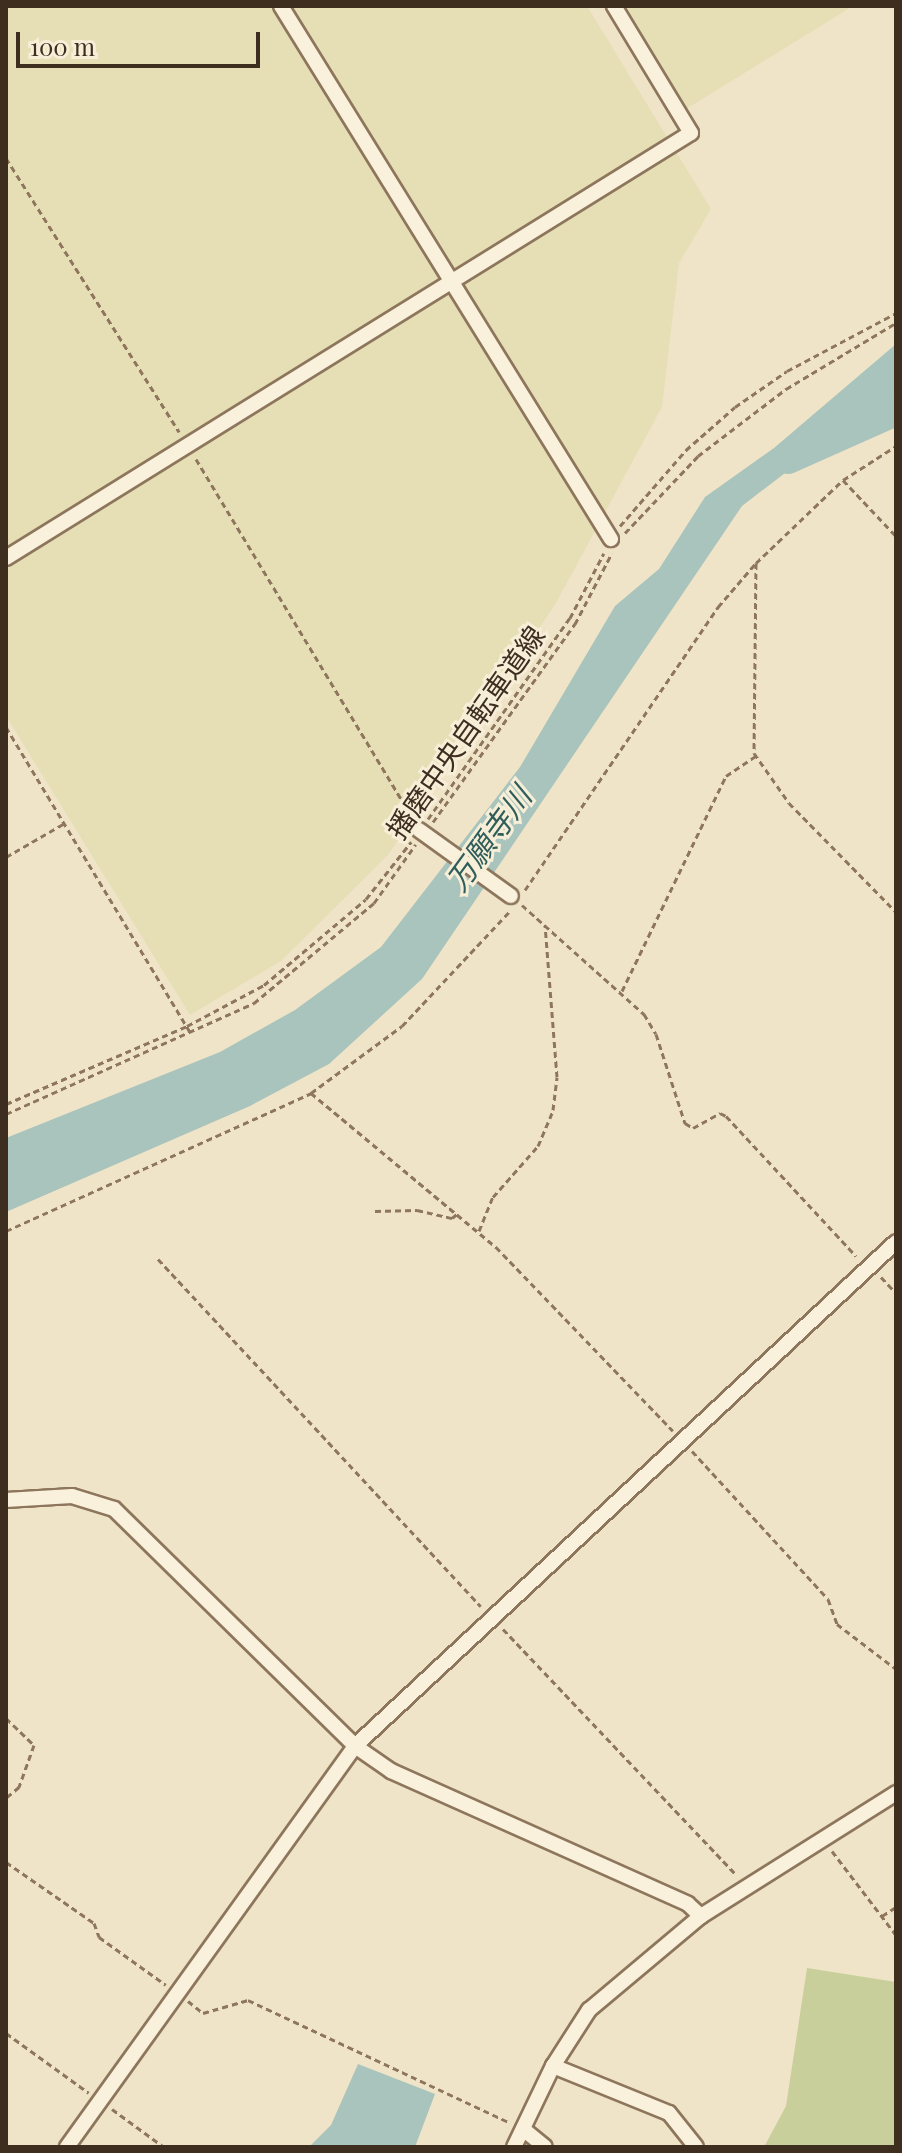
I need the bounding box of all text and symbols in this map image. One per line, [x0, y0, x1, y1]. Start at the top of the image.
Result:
scale bar [20, 16, 264, 66]
text: 100 m [30, 30, 95, 62]
street label: 播磨中央自転車道線 [379, 619, 551, 845]
water label: 万願寺川 [438, 779, 538, 897]

